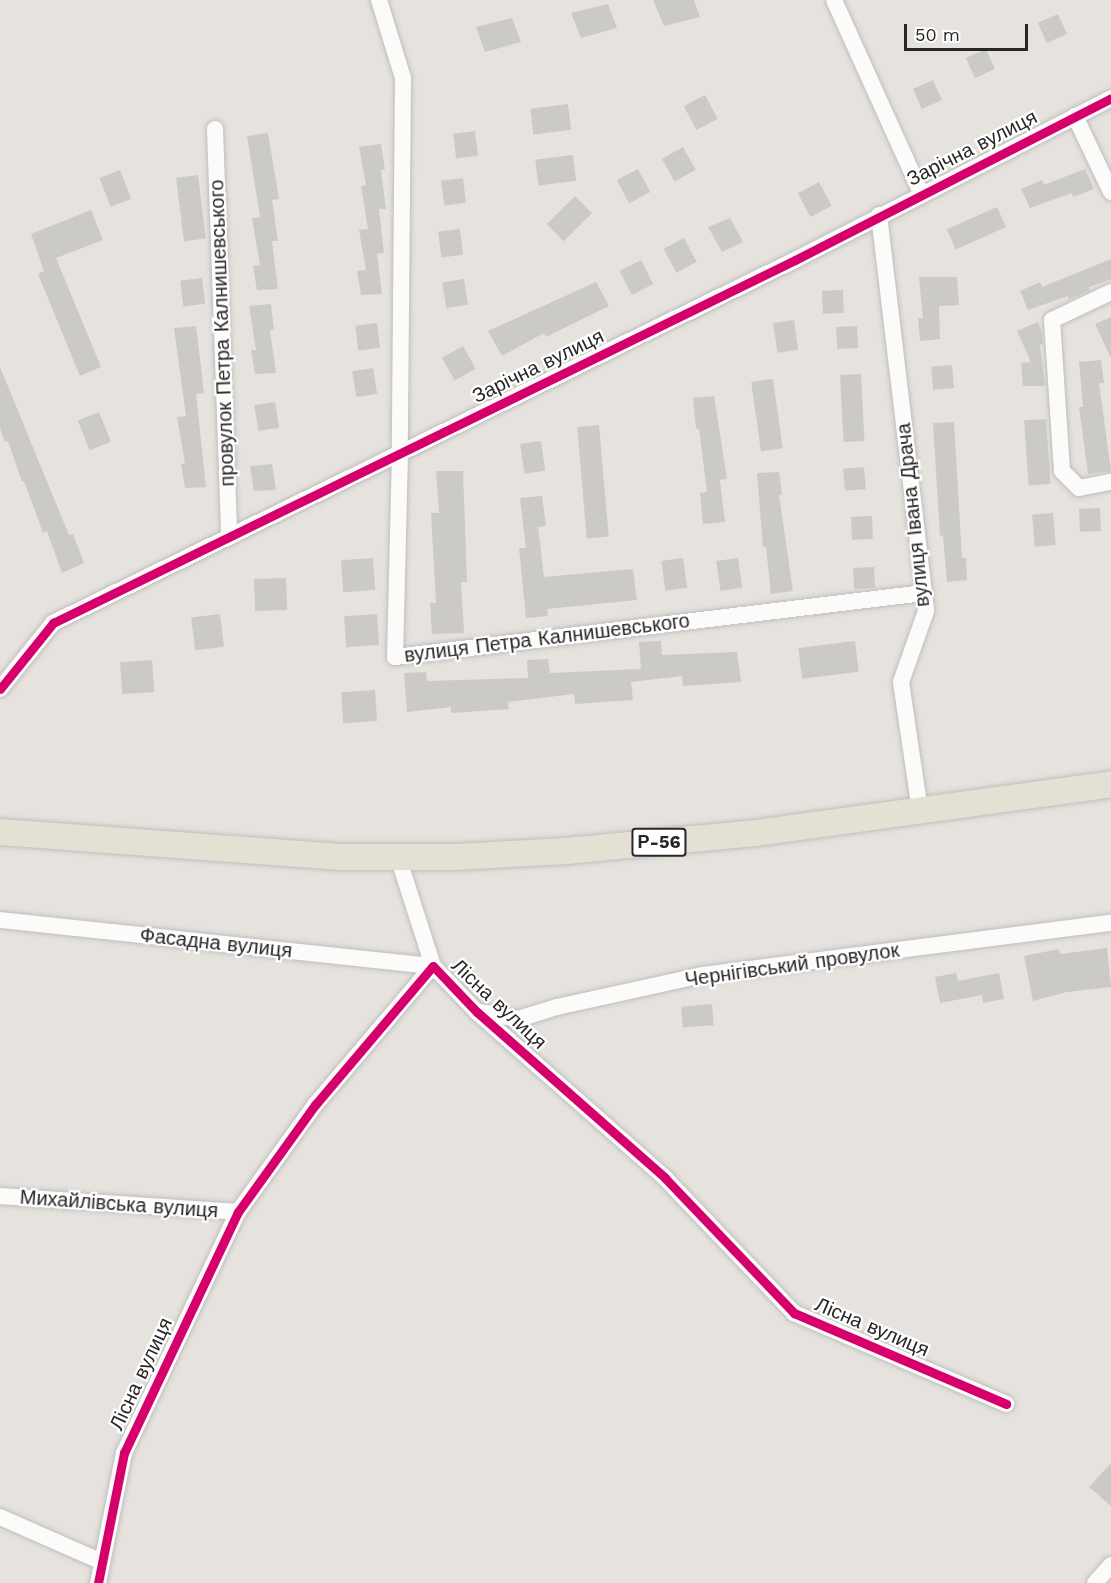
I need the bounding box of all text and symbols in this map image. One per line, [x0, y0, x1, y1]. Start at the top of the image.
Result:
scale bar [907, 12, 1032, 50]
text: 50 m [915, 24, 960, 45]
street label: Зарічна вулиця [903, 105, 1041, 191]
street label: провулок Петра Калнишевського [205, 179, 239, 487]
street label: Зарічна вулиця [468, 324, 608, 408]
street label: вулиця Івана Драча [891, 422, 935, 608]
street label: вулиця Петра Калнишевського [403, 609, 691, 667]
road number: Р-56 [630, 827, 688, 857]
street label: Фасадна вулиця [139, 923, 293, 963]
street label: Чернігівський провулок [683, 938, 901, 992]
street label: Лісна вулиця [446, 954, 552, 1054]
street label: Михайлівська вулиця [19, 1185, 219, 1223]
street label: Лісна вулиця [811, 1292, 933, 1362]
street label: Лісна вулиця [104, 1314, 178, 1434]

